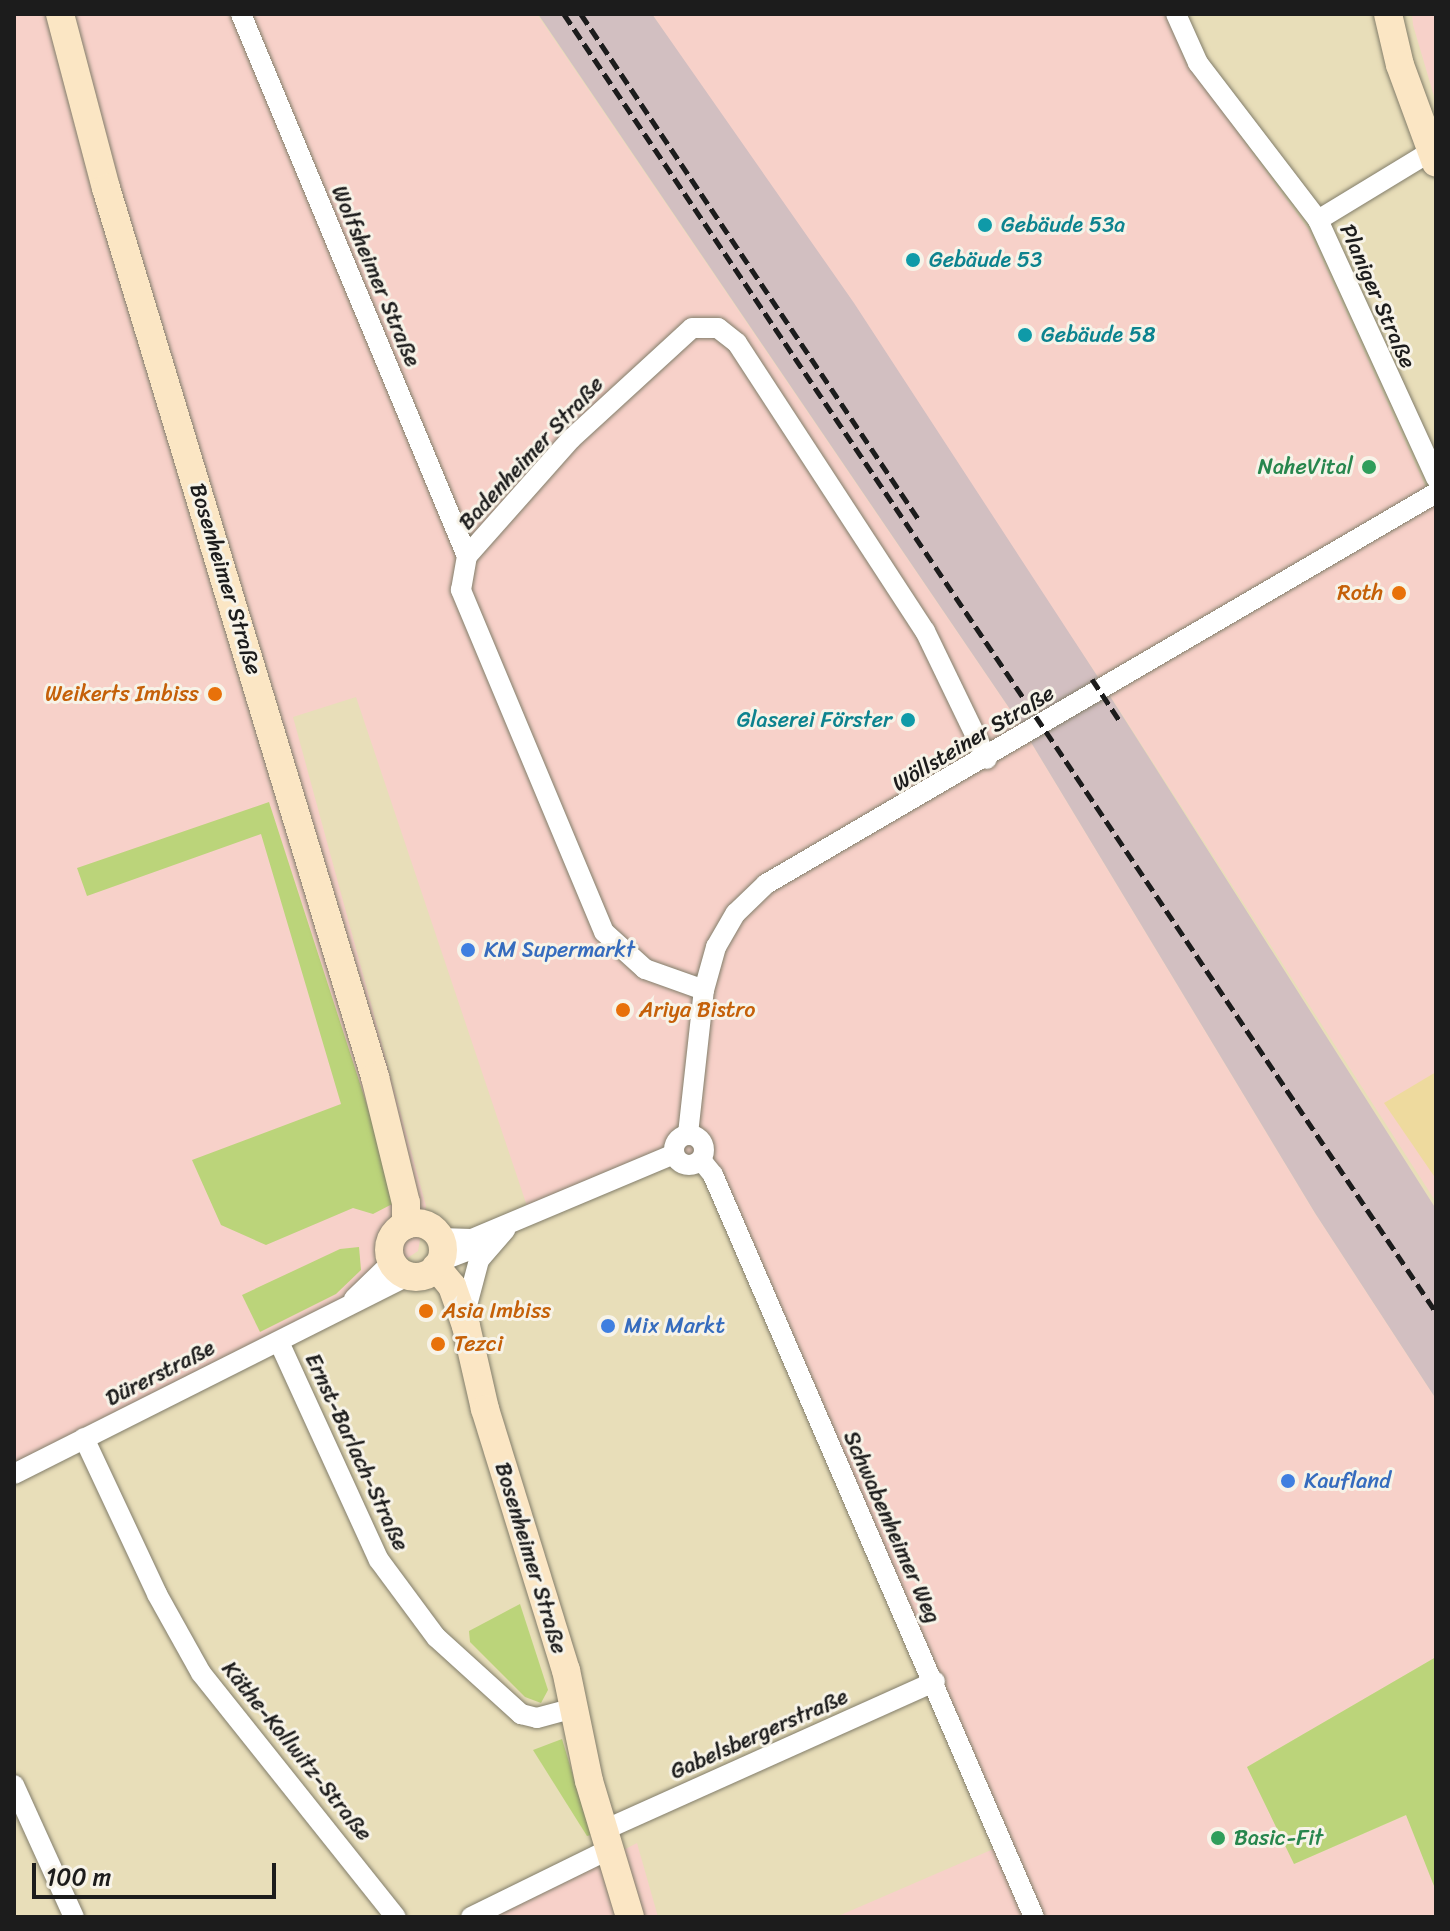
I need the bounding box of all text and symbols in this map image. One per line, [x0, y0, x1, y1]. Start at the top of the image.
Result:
street label: Wolfsheimer Straße [326, 181, 426, 371]
place label: Gebäude 53a [1001, 212, 1125, 238]
marker: Gebäude 53a [976, 216, 994, 234]
street label: Planiger Straße [1334, 220, 1422, 372]
place label: Gebäude 53 [929, 247, 1042, 273]
marker: Gebäude 53 [904, 251, 922, 269]
place label: Gebäude 58 [1041, 322, 1156, 348]
marker: Gebäude 58 [1016, 326, 1034, 344]
street label: Badenheimer Straße [453, 371, 609, 535]
place label: NaheVital [1258, 454, 1353, 480]
marker: NaheVital [1360, 458, 1378, 476]
street label: Bosenheimer Straße [184, 480, 268, 678]
place label: Roth [1337, 580, 1383, 606]
marker: Roth [1390, 584, 1408, 602]
street label: Wöllsteiner Straße [887, 679, 1059, 797]
place label: Weikerts Imbiss [46, 681, 199, 707]
marker: Weikerts Imbiss [206, 685, 224, 703]
place label: Glaserei Förster [737, 707, 892, 733]
marker: Glaserei Förster [899, 711, 917, 729]
place label: KM Supermarkt [484, 937, 637, 963]
marker: KM Supermarkt [459, 941, 477, 959]
place label: Ariya Bistro [639, 997, 757, 1023]
marker: Ariya Bistro [614, 1001, 632, 1019]
place label: Asia Imbiss [442, 1298, 552, 1324]
marker: Asia Imbiss [417, 1302, 435, 1320]
place label: Mix Markt [624, 1313, 724, 1339]
marker: Mix Markt [599, 1317, 617, 1335]
place label: Tezci [454, 1331, 503, 1357]
street label: Dürerstraße [101, 1334, 219, 1412]
marker: Tezci [429, 1335, 447, 1353]
street label: Ernst-Barlach-Straße [300, 1349, 414, 1555]
street label: Schwabenheimer Weg [838, 1426, 946, 1628]
street label: Bosenheimer Straße [489, 1459, 573, 1657]
place label: Kaufland [1304, 1468, 1391, 1494]
marker: Kaufland [1279, 1472, 1297, 1490]
street label: Käthe-Kollwitz-Straße [216, 1656, 378, 1846]
street label: Gabelsbergerstraße [666, 1683, 852, 1785]
place label: Basic-Fit [1234, 1825, 1323, 1851]
marker: Basic-Fit [1209, 1829, 1227, 1847]
scale bar [36, 1847, 280, 1897]
text: 100 m [46, 1856, 111, 1898]

